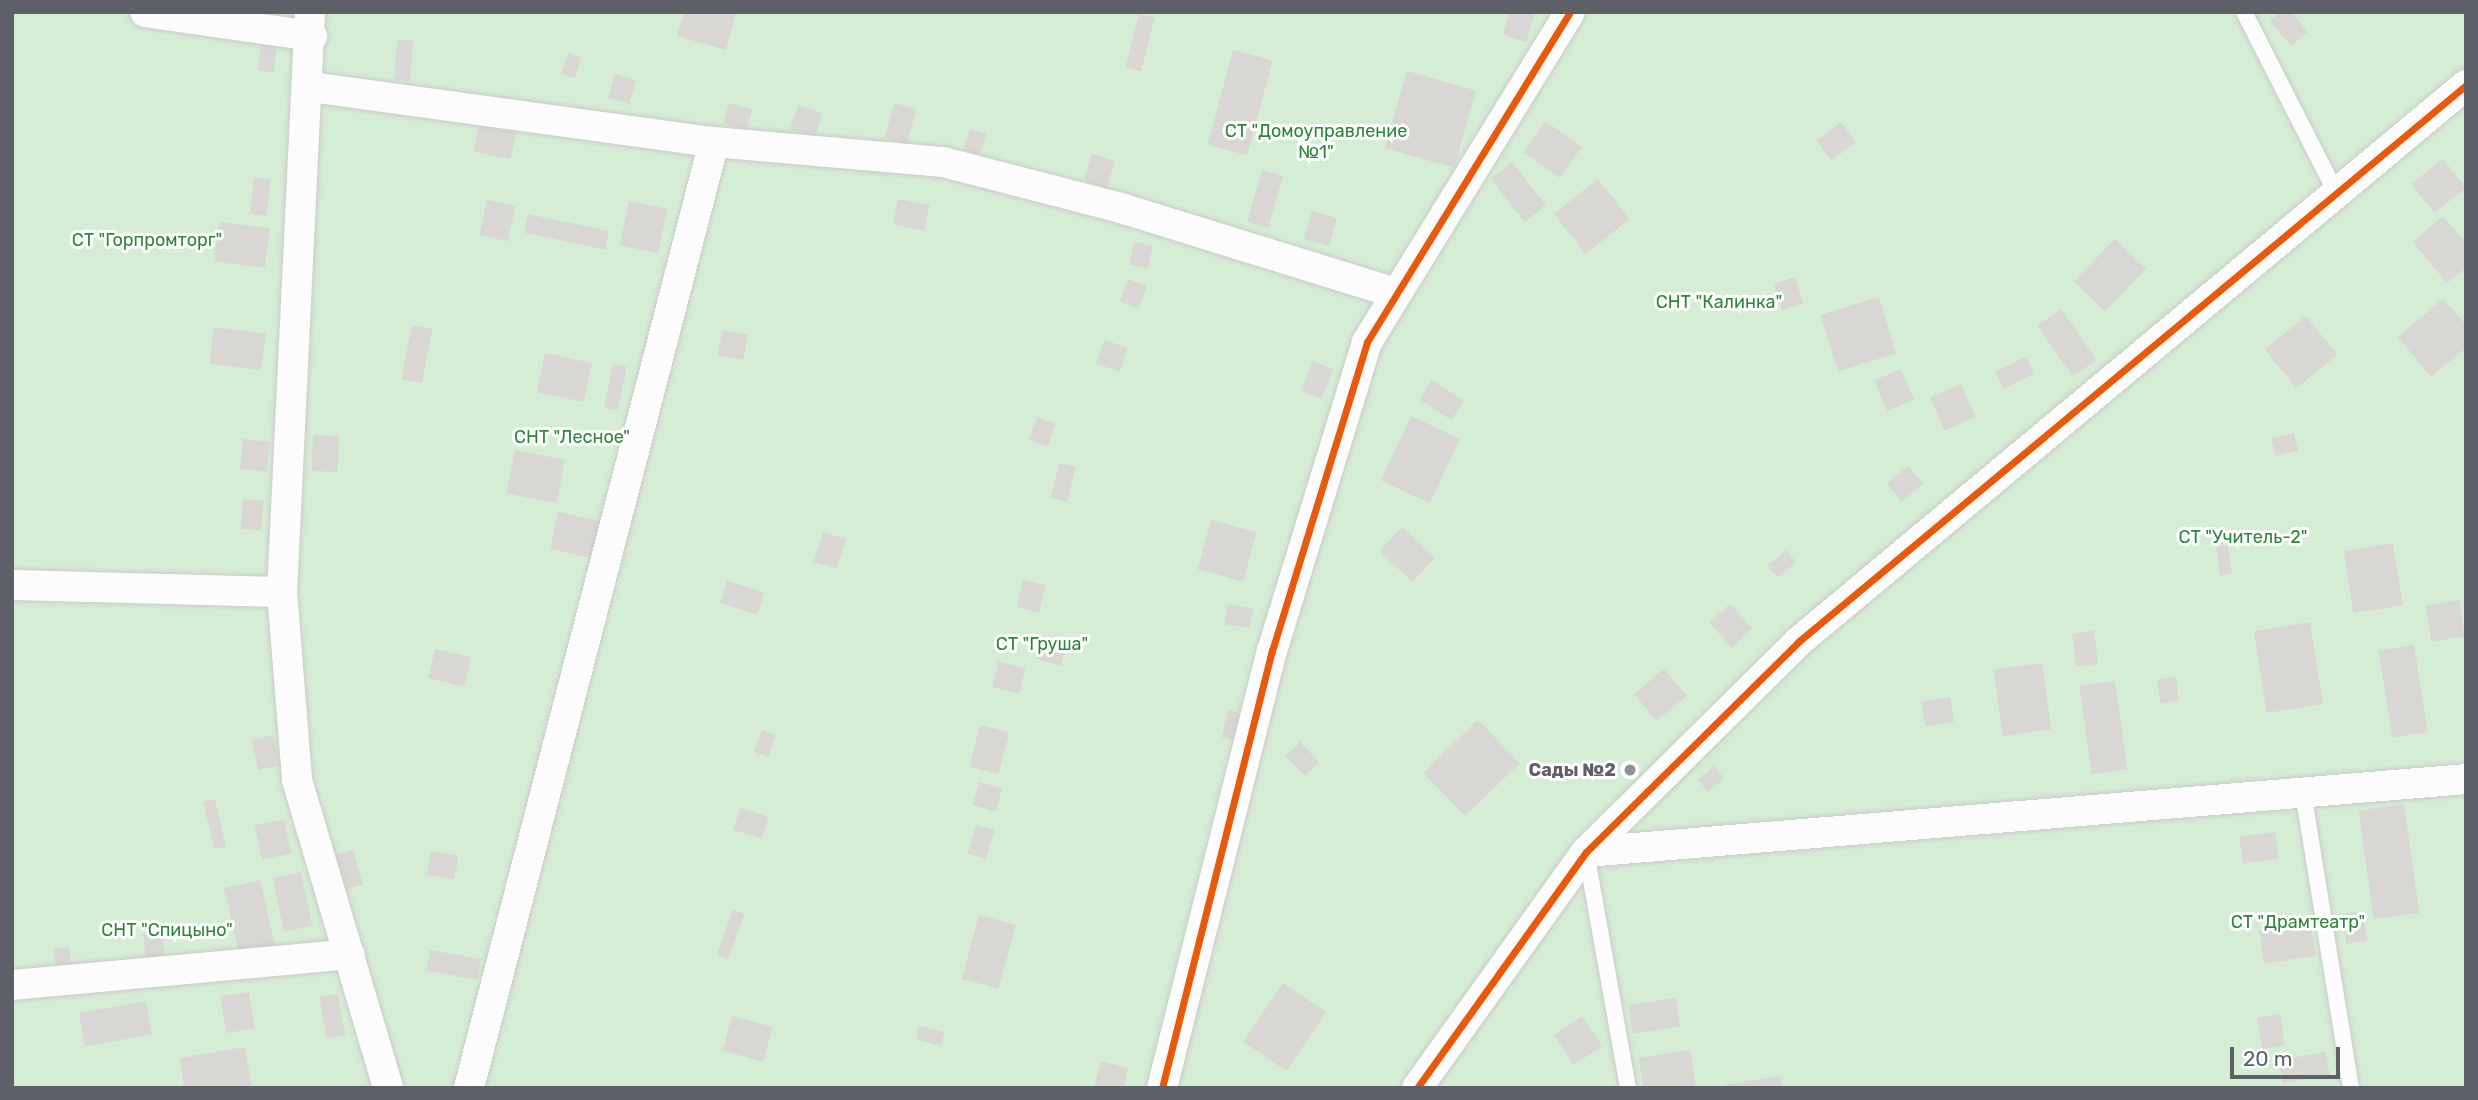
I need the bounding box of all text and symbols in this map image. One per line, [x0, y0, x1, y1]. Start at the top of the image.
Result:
park label: СТ "Домоуправление №1" [1225, 121, 1407, 164]
park label: СТ "Горпромторг" [72, 229, 222, 251]
park label: СНТ "Калинка" [1656, 291, 1782, 313]
park label: СНТ "Лесное" [514, 426, 630, 448]
park label: СТ "Учитель-2" [2179, 526, 2307, 548]
park label: СТ "Груша" [996, 633, 1088, 655]
place label: Сады №2 [1529, 759, 1616, 781]
marker: Сады №2 [1622, 762, 1638, 778]
park label: СТ "Драмтеатр" [2231, 911, 2365, 933]
park label: СНТ "Спицыно" [101, 919, 233, 941]
scale bar [2233, 1034, 2343, 1078]
text: 20 m [2243, 1046, 2292, 1071]

